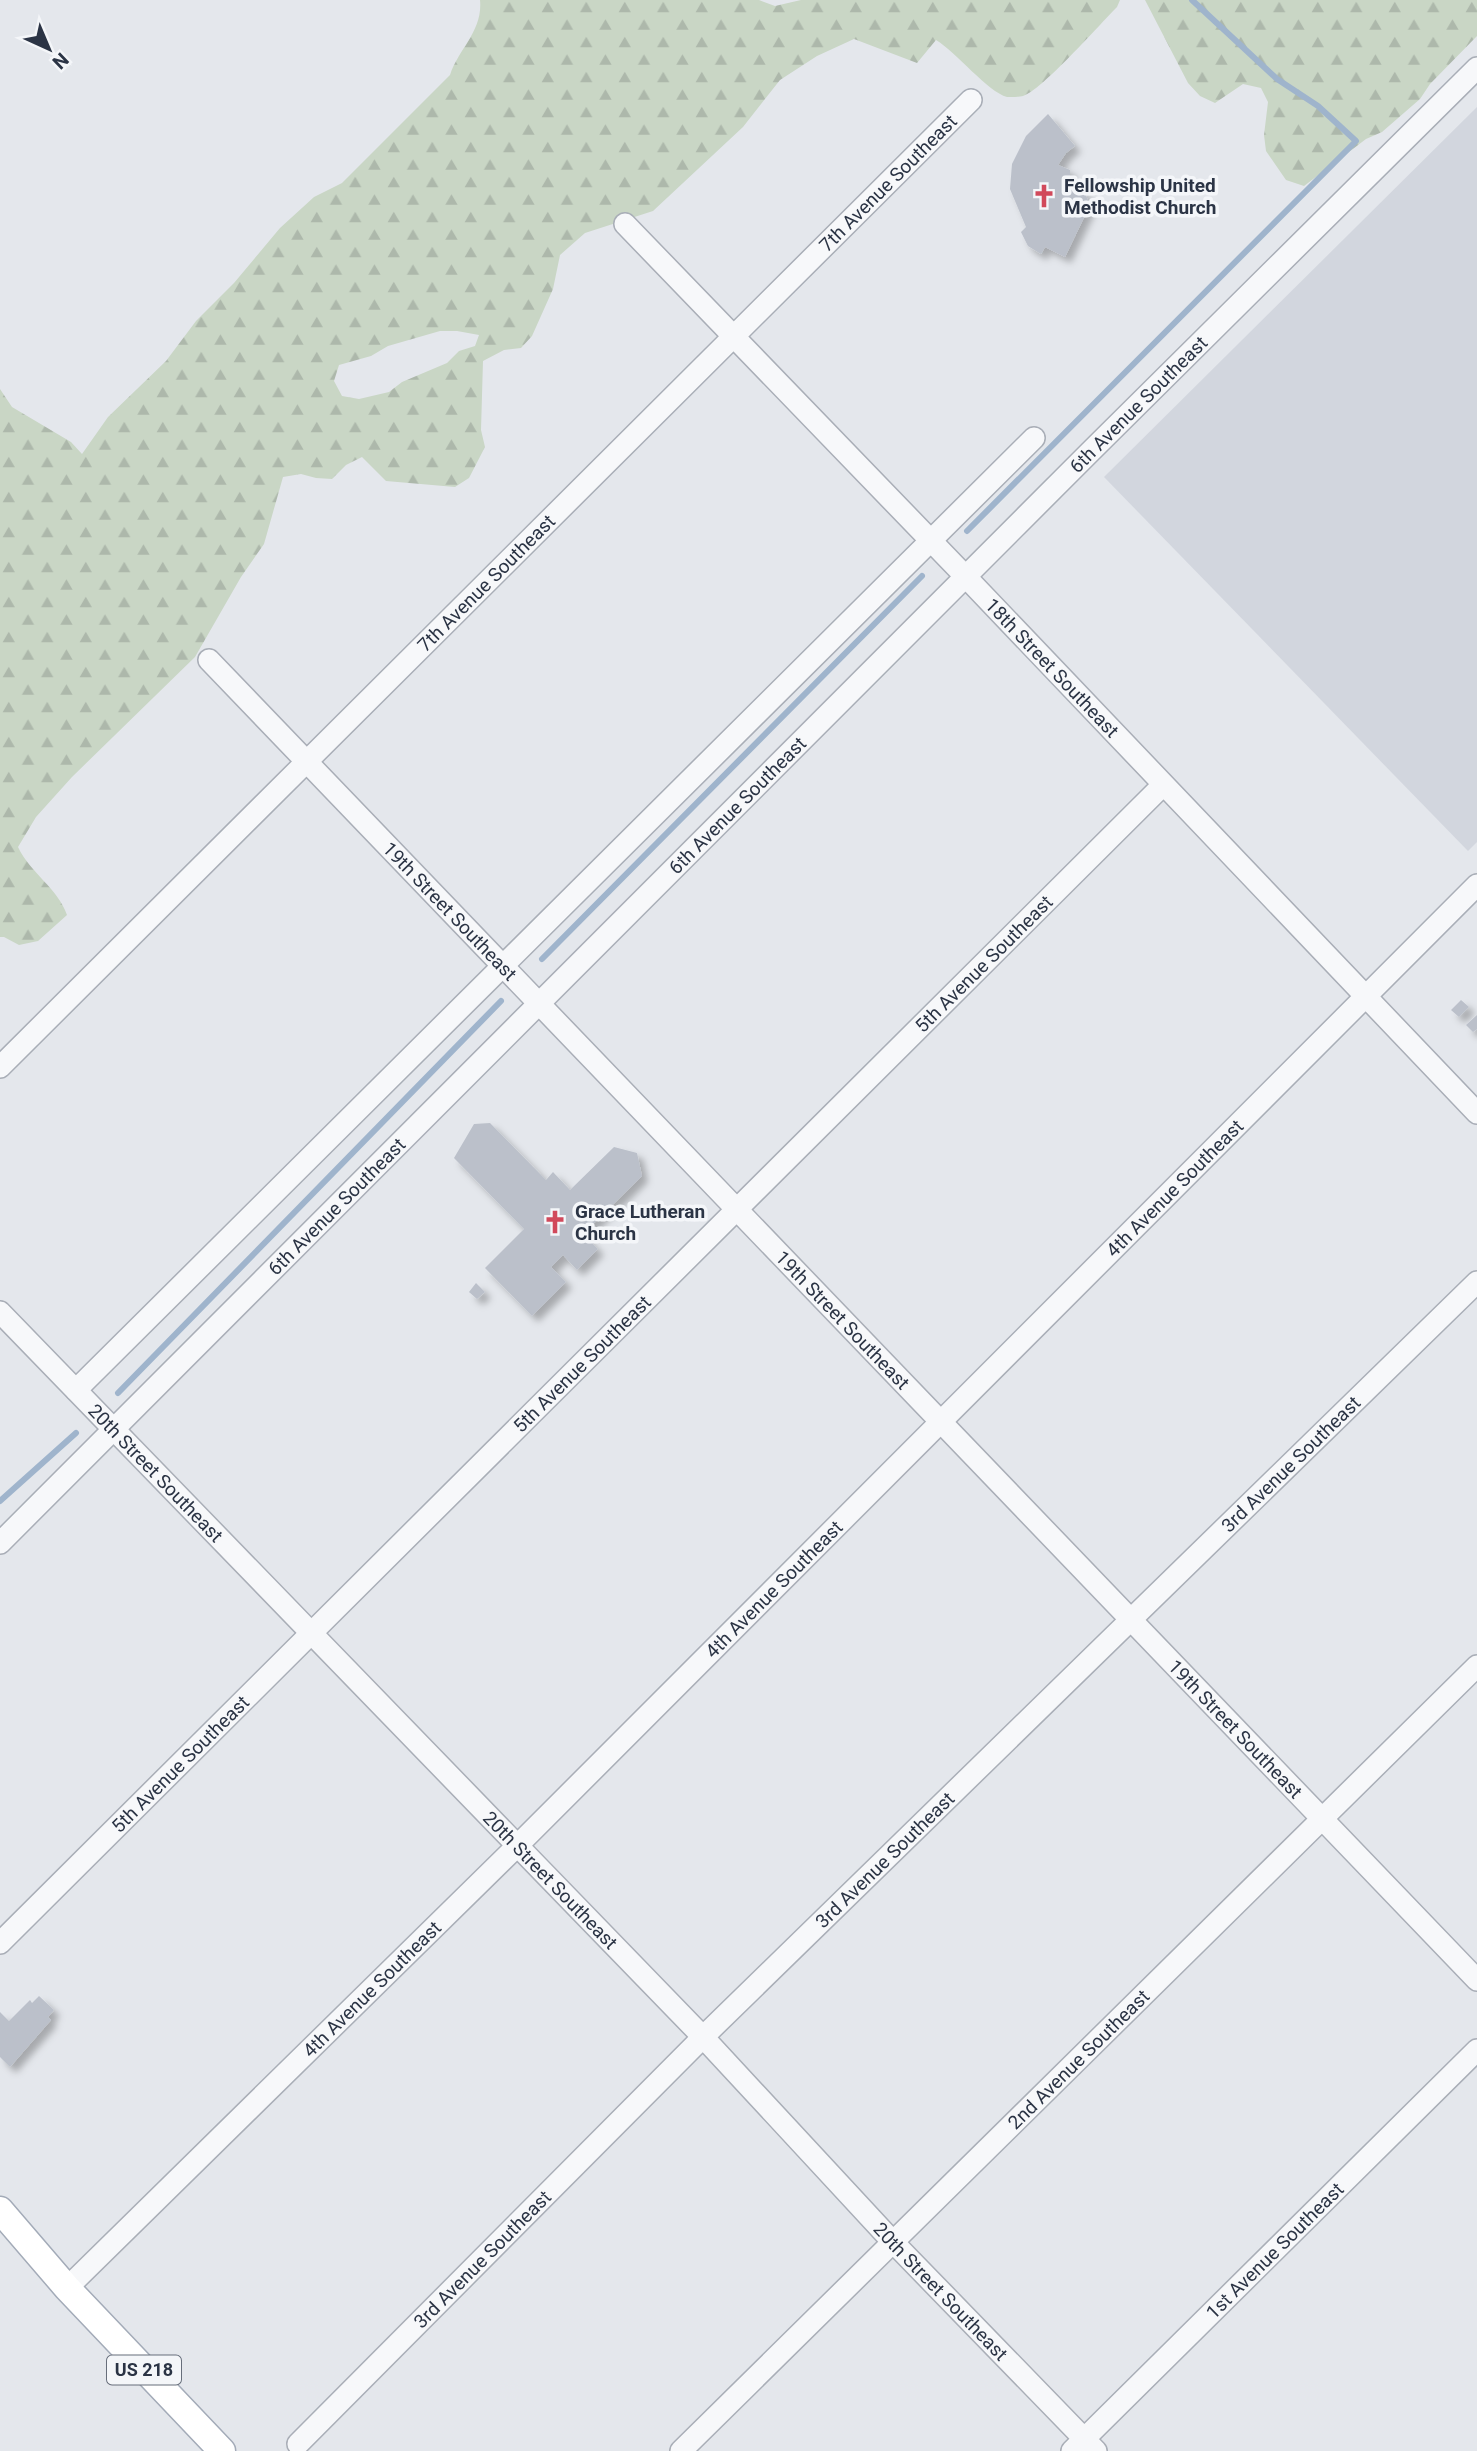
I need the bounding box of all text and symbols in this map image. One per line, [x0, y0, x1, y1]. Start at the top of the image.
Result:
north arrow [14, 14, 84, 84]
text: N [48, 48, 73, 74]
street label: 7th Avenue Southeast [815, 110, 962, 257]
place label: Fellowship United Methodist Church [1064, 174, 1216, 219]
church icon: Fellowship United Methodist Church [1030, 182, 1058, 210]
street label: 6th Avenue Southeast [1065, 331, 1212, 478]
street label: 7th Avenue Southeast [413, 510, 560, 657]
street label: 18th Street Southeast [980, 594, 1124, 742]
street label: 6th Avenue Southeast [664, 732, 811, 879]
street label: 19th Street Southeast [378, 837, 522, 985]
street label: 5th Avenue Southeast [910, 891, 1057, 1037]
street label: 4th Avenue Southeast [1101, 1115, 1248, 1262]
street label: 6th Avenue Southeast [263, 1133, 410, 1280]
place label: Grace Lutheran Church [575, 1200, 705, 1245]
church icon: Grace Lutheran Church [541, 1208, 569, 1236]
street label: 19th Street Southeast [771, 1246, 914, 1394]
street label: 5th Avenue Southeast [509, 1291, 656, 1437]
street label: 3rd Avenue Southeast [1217, 1391, 1365, 1537]
street label: 20th Street Southeast [83, 1399, 228, 1547]
street label: 4th Avenue Southeast [701, 1516, 847, 1663]
street label: 19th Street Southeast [1163, 1655, 1307, 1803]
street label: 5th Avenue Southeast [107, 1691, 254, 1837]
street label: 3rd Avenue Southeast [811, 1787, 959, 1933]
street label: 20th Street Southeast [478, 1806, 622, 1954]
street label: 4th Avenue Southeast [298, 1916, 446, 2062]
street label: 2nd Avenue Southeast [1003, 1985, 1154, 2134]
street label: 1st Avenue Southeast [1201, 2178, 1348, 2324]
street label: 3rd Avenue Southeast [409, 2186, 556, 2333]
street label: 20th Street Southeast [868, 2218, 1013, 2365]
road number: US 218 [107, 2356, 181, 2384]

